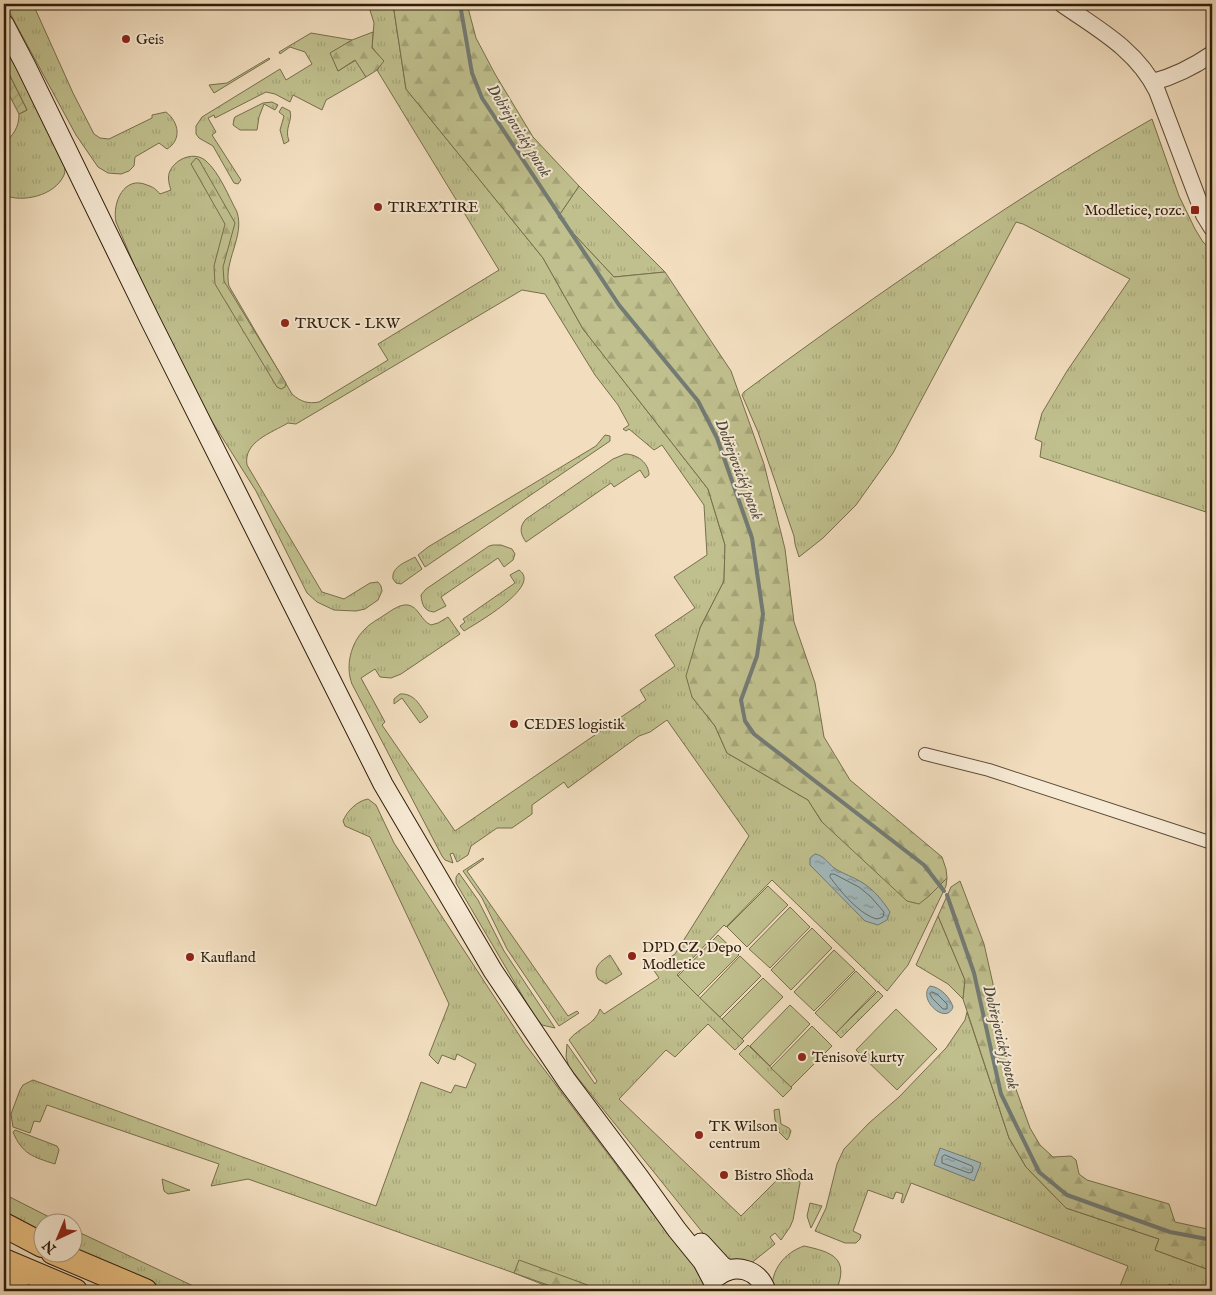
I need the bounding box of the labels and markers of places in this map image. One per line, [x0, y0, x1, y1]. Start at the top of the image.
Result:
place label: Geis [136, 30, 164, 49]
marker: Geis [120, 33, 132, 45]
place label: TIREXTIRE [388, 198, 478, 217]
marker: TIREXTIRE [372, 201, 384, 213]
place label: Modletice, rozc. [1084, 201, 1185, 220]
marker: Modletice, rozc. [1189, 204, 1201, 216]
place label: TRUCK - LKW [295, 314, 401, 333]
marker: TRUCK - LKW [279, 317, 291, 329]
place label: CEDES logistik [524, 715, 626, 734]
marker: CEDES logistik [508, 718, 520, 730]
place label: DPD CZ, Depo Modletice [642, 938, 742, 974]
place label: Kaufland [200, 948, 257, 967]
marker: DPD CZ, Depo Modletice [626, 950, 638, 962]
marker: Kaufland [184, 951, 196, 963]
place label: Tenisové kurty [812, 1048, 905, 1067]
marker: Tenisové kurty [796, 1051, 808, 1063]
place label: TK Wilson centrum [709, 1117, 778, 1153]
marker: TK Wilson centrum [693, 1129, 705, 1141]
place label: Bistro Shoda [734, 1166, 814, 1185]
marker: Bistro Shoda [718, 1169, 730, 1181]

